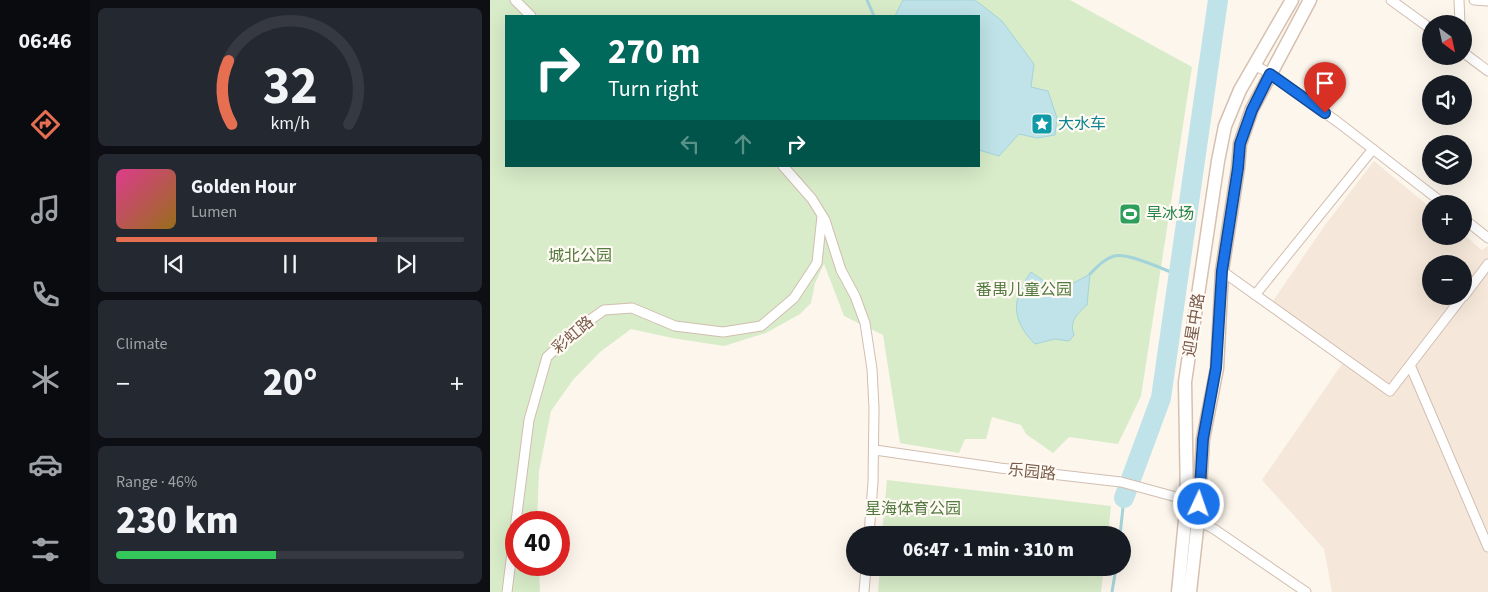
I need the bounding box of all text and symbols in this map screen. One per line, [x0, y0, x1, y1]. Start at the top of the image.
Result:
north arrow [1422, 15, 1472, 65]
map controls [1422, 15, 1472, 305]
text: 06:46 [18, 25, 72, 57]
text: 270 m [608, 27, 700, 77]
icon: right [525, 35, 590, 100]
text: 32 [263, 50, 317, 124]
pin [1304, 62, 1346, 113]
icon: arrive [1311, 69, 1339, 97]
text: Turn right [608, 73, 698, 105]
button: sound [1422, 75, 1472, 125]
icon: directions [28, 107, 63, 142]
text: km/h [270, 111, 310, 136]
place icon: 大水车 [1030, 112, 1054, 136]
place label: 大水车 [1058, 113, 1106, 135]
icon: left [676, 130, 704, 158]
icon: ahead [729, 130, 757, 158]
icon: right [782, 130, 810, 158]
button: layers [1422, 135, 1472, 185]
text: Golden Hour [191, 174, 296, 201]
icon: music [28, 192, 63, 227]
button: + [1422, 195, 1472, 245]
text: Lumen [191, 201, 237, 223]
sports icon: 旱冰场 [1118, 202, 1142, 226]
place label: 旱冰场 [1146, 203, 1194, 225]
park label: 城北公园 [548, 245, 612, 267]
icon: previous [160, 250, 188, 278]
icon: pause [276, 250, 304, 278]
icon: next [392, 250, 420, 278]
button: − [1422, 255, 1472, 305]
icon: phone [28, 277, 63, 312]
park label: 番禺儿童公园 [976, 279, 1072, 301]
street label: 迎星中路 [1178, 292, 1210, 358]
street label: 彩虹路 [548, 311, 598, 359]
text: Climate [116, 333, 167, 355]
text: 20° [263, 356, 317, 410]
icon: climate [28, 362, 63, 397]
text: − [116, 364, 130, 404]
text: + [450, 364, 464, 404]
icon: car [28, 447, 63, 482]
street label: 乐园路 [1007, 459, 1057, 485]
text: Range · 46% [116, 471, 197, 493]
position arrow [1172, 477, 1224, 529]
text: 230 km [116, 494, 238, 548]
park label: 星海体育公园 [865, 498, 961, 520]
speed limit sign: 40 [505, 511, 570, 576]
icon: filters [28, 532, 63, 567]
text: 06:47 · 1 min · 310 m [903, 537, 1074, 564]

